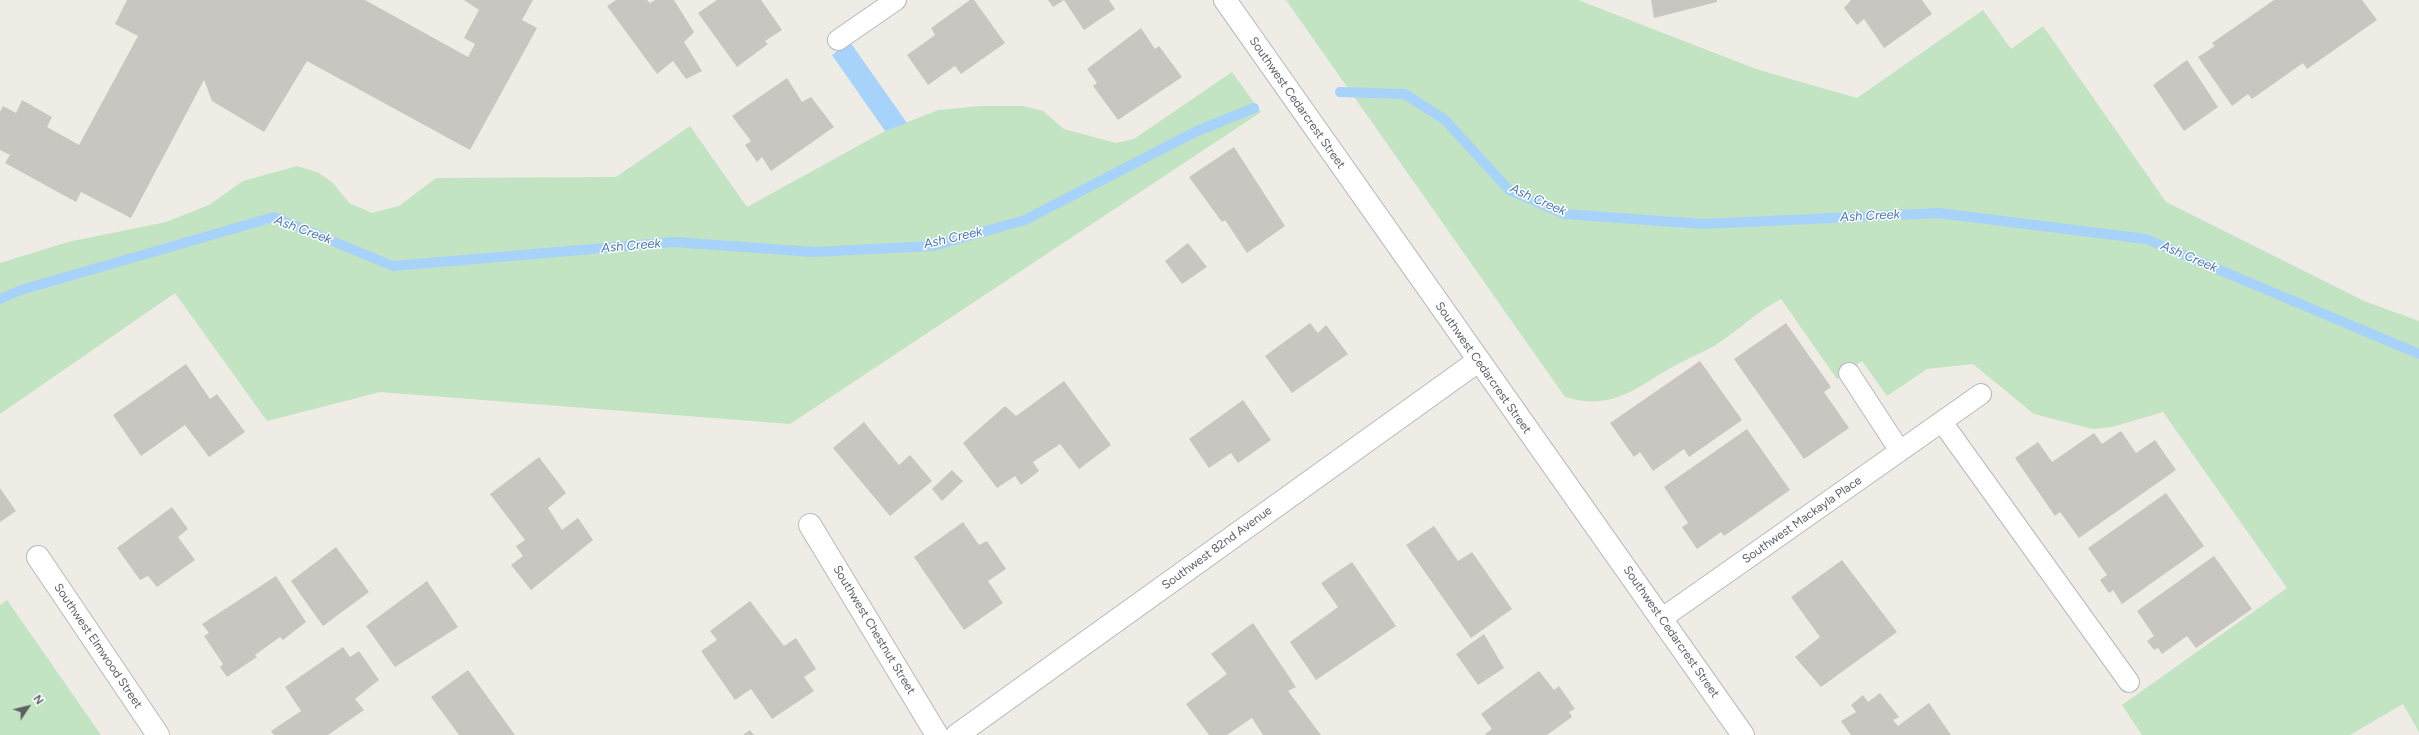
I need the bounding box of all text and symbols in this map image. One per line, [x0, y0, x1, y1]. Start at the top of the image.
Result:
street label: Southwest Cedarcrest Street [1246, 34, 1348, 172]
water label: Ash Creek [1508, 181, 1568, 219]
water label: Ash Creek [1840, 207, 1900, 225]
water label: Ash Creek [272, 212, 334, 248]
water label: Ash Creek [922, 224, 984, 252]
water label: Ash Creek [601, 236, 661, 256]
water label: Ash Creek [2158, 238, 2220, 276]
street label: Southwest Cedarcrest Street [1432, 299, 1534, 437]
street label: Southwest Mackayla Place [1740, 473, 1864, 567]
street label: Southwest 82nd Avenue [1159, 503, 1275, 593]
street label: Southwest Chestnut Street [830, 563, 918, 697]
street label: Southwest Cedarcrest Street [1620, 563, 1722, 701]
street label: Southwest Elmwood Street [51, 581, 145, 711]
north arrow [8, 687, 48, 727]
text: N [30, 693, 46, 707]

